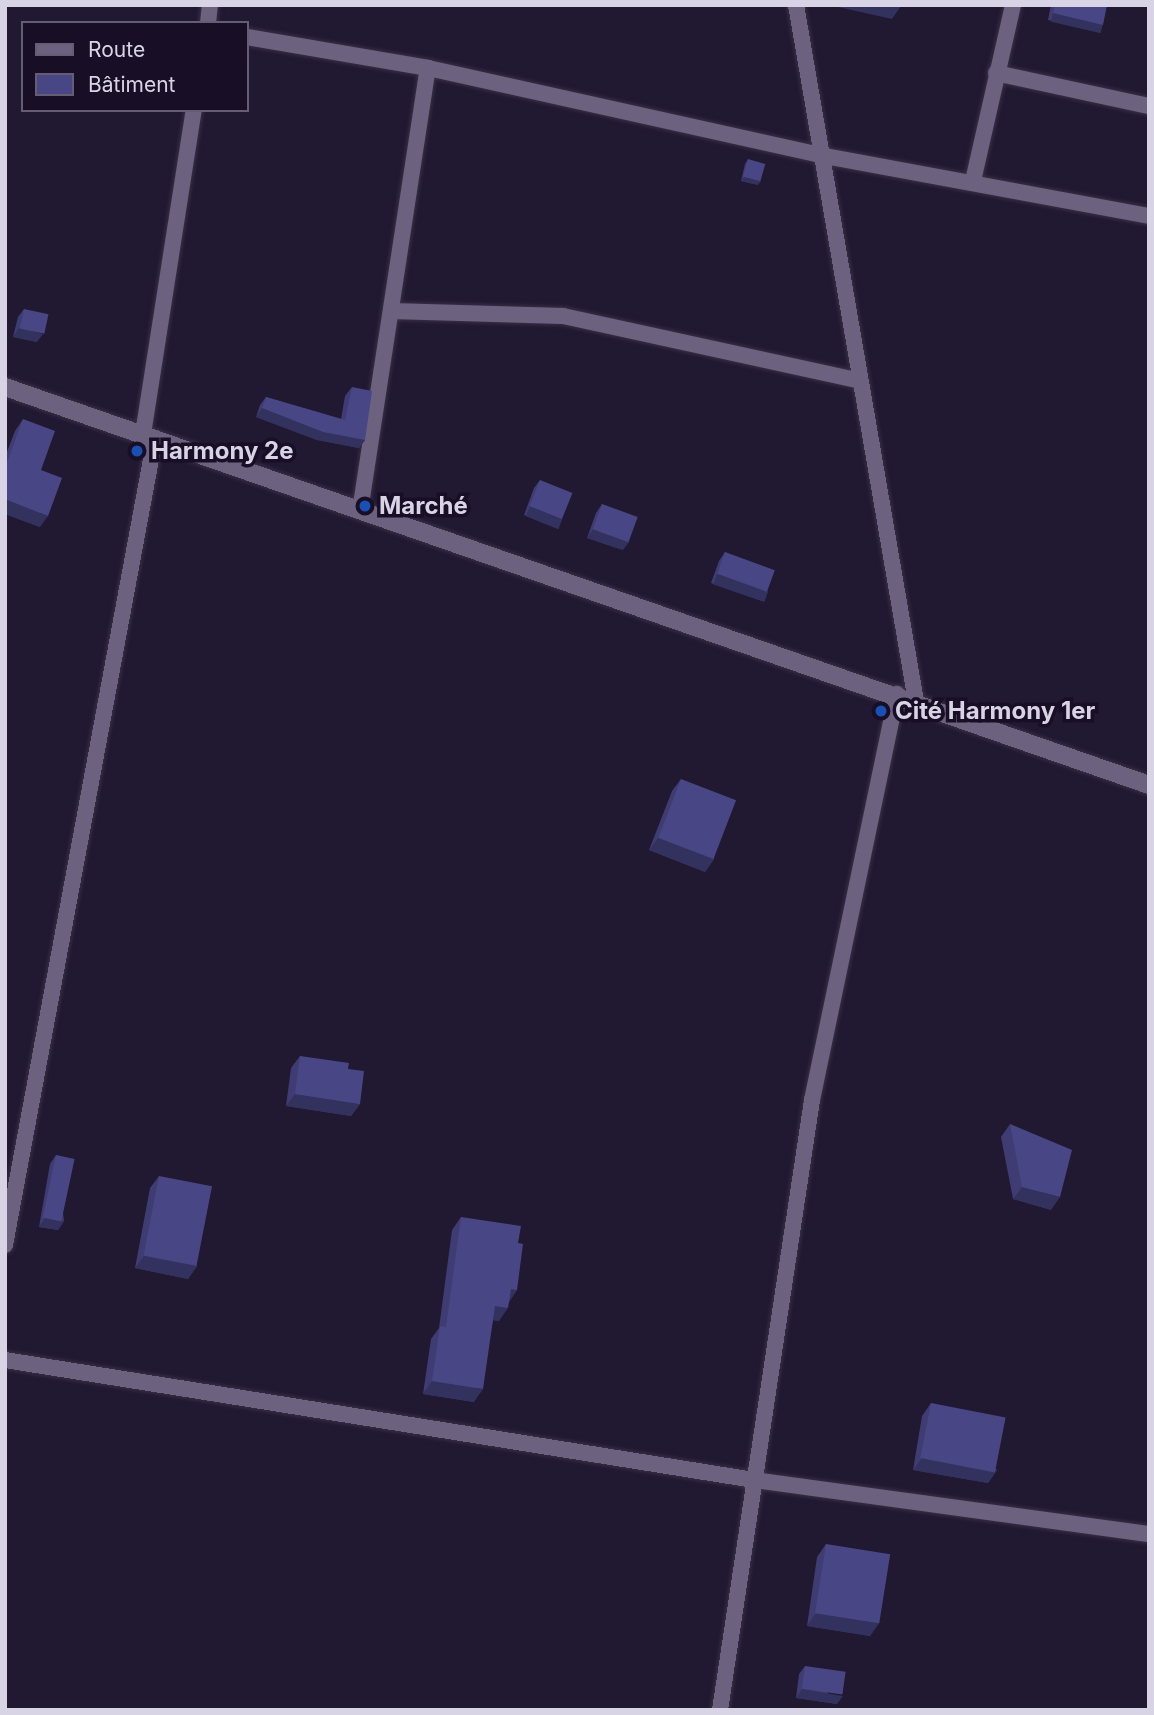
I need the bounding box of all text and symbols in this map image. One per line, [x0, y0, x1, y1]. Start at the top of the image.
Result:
legend [21, 21, 248, 112]
text: Route [88, 37, 145, 62]
text: Bâtiment [88, 72, 175, 97]
place label: Harmony 2e [151, 437, 294, 465]
marker: Harmony 2e [129, 443, 145, 459]
place label: Marché [379, 492, 468, 520]
marker: Marché [357, 498, 373, 514]
place label: Cité Harmony 1er [895, 697, 1095, 725]
marker: Cité Harmony 1er [873, 703, 889, 719]

